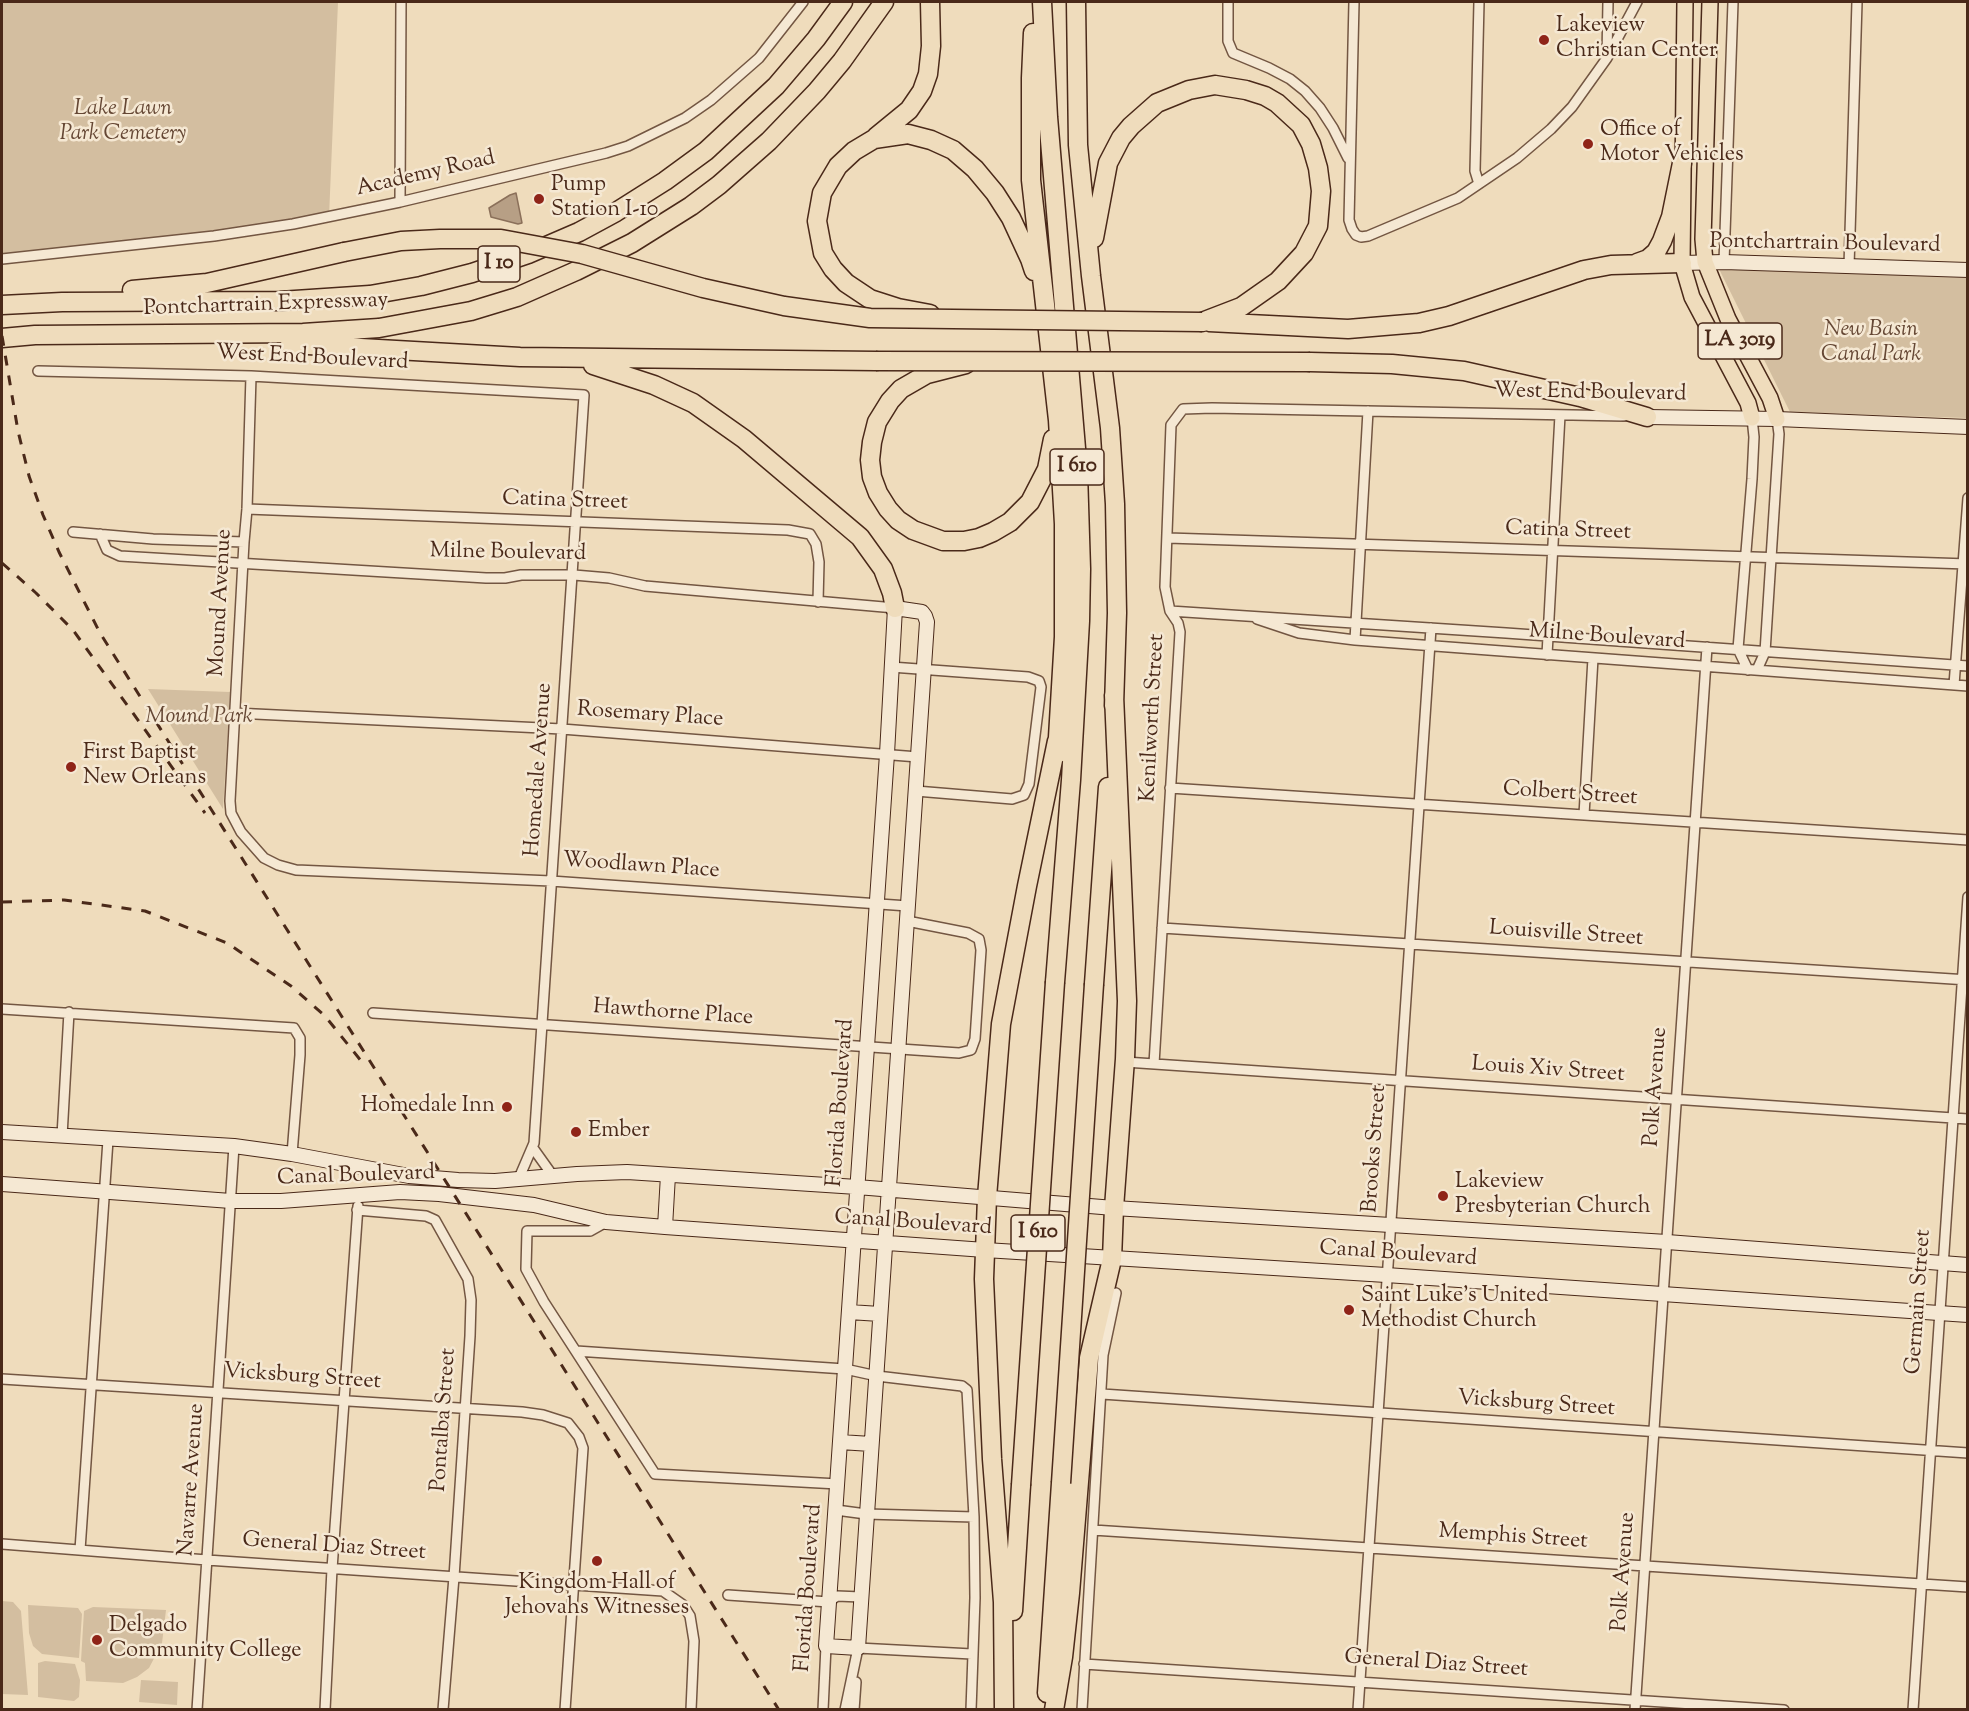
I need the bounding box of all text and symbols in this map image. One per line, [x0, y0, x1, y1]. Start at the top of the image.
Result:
place label: Lakeview Christian Center [1556, 14, 1717, 66]
marker: Lakeview Christian Center [1537, 33, 1551, 47]
park label: Lake Lawn Park Cemetery [60, 97, 186, 148]
place label: Office of Motor Vehicles [1600, 118, 1744, 170]
marker: Office of Motor Vehicles [1581, 137, 1595, 151]
street label: Academy Road [354, 146, 498, 204]
place label: Pump Station I-10 [551, 173, 658, 224]
marker: Pump Station I-10 [532, 192, 546, 206]
street label: Pontchartrain Boulevard [1709, 230, 1941, 260]
road number: I 10 [478, 246, 520, 282]
street label: Pontchartrain Expressway [143, 289, 389, 323]
park label: New Basin Canal Park [1821, 318, 1921, 370]
road number: LA 3019 [1698, 323, 1782, 359]
street label: West End Boulevard [215, 341, 409, 377]
street label: West End Boulevard [1493, 379, 1687, 409]
road number: I 610 [1050, 449, 1104, 485]
street label: Catina Street [502, 487, 628, 517]
street label: Catina Street [1505, 517, 1631, 547]
street label: Mound Avenue [205, 528, 239, 678]
street label: Milne Boulevard [429, 539, 587, 569]
street label: Milne Boulevard [1528, 619, 1686, 657]
street label: Kenilworth Street [1136, 633, 1172, 803]
street label: Homedale Avenue [521, 682, 559, 858]
street label: Rosemary Place [576, 698, 724, 734]
park label: Mound Park [145, 705, 253, 731]
place label: First Baptist New Orleans [83, 741, 206, 792]
marker: First Baptist New Orleans [64, 760, 78, 774]
street label: Colbert Street [1502, 777, 1638, 813]
street label: Woodlawn Place [562, 848, 720, 886]
street label: Louisville Street [1488, 916, 1644, 954]
street label: Hawthorne Place [592, 995, 754, 1033]
street label: Florida Boulevard [823, 1018, 861, 1188]
street label: Polk Avenue [1640, 1026, 1674, 1148]
street label: Louis Xiv Street [1471, 1052, 1625, 1090]
street label: Brooks Street [1358, 1084, 1394, 1214]
place label: Homedale Inn [361, 1094, 495, 1120]
marker: Homedale Inn [500, 1100, 514, 1114]
place label: Ember [588, 1119, 650, 1145]
marker: Ember [569, 1125, 583, 1139]
street label: Canal Boulevard [277, 1161, 435, 1193]
place label: Lakeview Presbyterian Church [1455, 1170, 1651, 1222]
marker: Lakeview Presbyterian Church [1436, 1189, 1450, 1203]
street label: Canal Boulevard [833, 1205, 993, 1243]
road number: I 610 [1011, 1215, 1065, 1251]
street label: Germain Street [1902, 1228, 1938, 1376]
street label: Canal Boulevard [1318, 1236, 1478, 1274]
place label: Saint Luke's United Methodist Church [1361, 1284, 1549, 1336]
marker: Saint Luke's United Methodist Church [1342, 1303, 1356, 1317]
street label: Pontalba Street [427, 1347, 463, 1493]
street label: Vicksburg Street [222, 1359, 382, 1397]
street label: Vicksburg Street [1456, 1386, 1616, 1424]
street label: Navarre Avenue [174, 1402, 212, 1558]
street label: Florida Boulevard [791, 1503, 829, 1673]
street label: Polk Avenue [1608, 1511, 1642, 1633]
street label: Memphis Street [1438, 1520, 1588, 1556]
street label: General Diaz Street [241, 1528, 427, 1568]
marker: Kingdom Hall of Jehovahs Witnesses [590, 1554, 604, 1568]
place label: Kingdom Hall of Jehovahs Witnesses [505, 1571, 689, 1622]
place label: Delgado Community College [109, 1614, 302, 1666]
marker: Delgado Community College [90, 1633, 104, 1647]
street label: General Diaz Street [1343, 1645, 1529, 1685]

